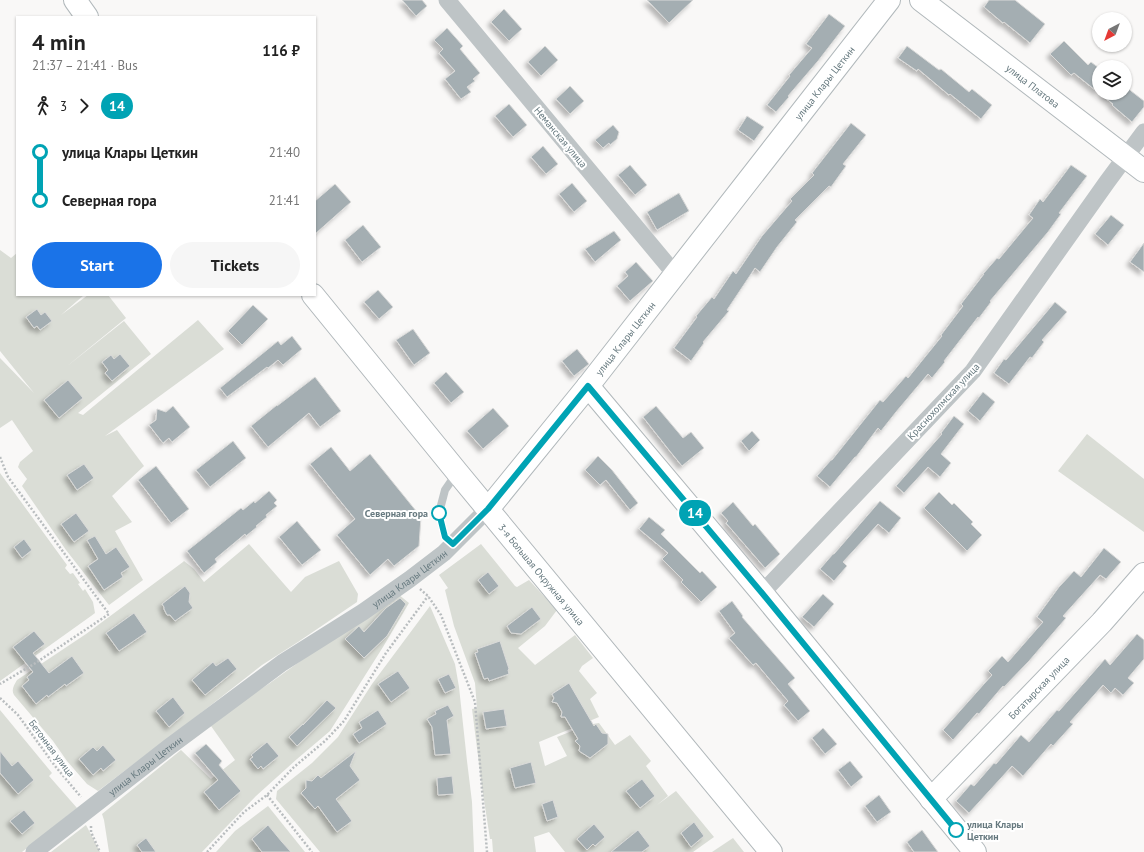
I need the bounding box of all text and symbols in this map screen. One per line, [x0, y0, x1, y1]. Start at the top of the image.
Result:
north arrow [1092, 12, 1132, 52]
map controls [1092, 12, 1132, 100]
text: 4 min [32, 28, 86, 56]
text: 116 ₽ [262, 41, 300, 60]
street label: улица Клары Цеткин [792, 43, 858, 123]
text: 21:37 – 21:41 · Bus [32, 57, 138, 74]
button: layers [1092, 60, 1132, 100]
street label: улица Платова [1003, 62, 1062, 111]
icon: walk [32, 95, 54, 117]
icon: forward [73, 95, 95, 117]
text: 14 [109, 97, 125, 115]
text: 3 [60, 98, 67, 115]
street label: Неманская улица [531, 104, 590, 171]
text: улица Клары Цеткин [62, 143, 198, 162]
text: 21:40 [269, 144, 300, 161]
text: Северная гора [62, 191, 157, 210]
text: 21:41 [269, 192, 300, 209]
button: Start [32, 242, 162, 288]
button: Tickets [170, 242, 300, 288]
street label: улица Клары Цеткин [593, 299, 658, 378]
street label: Краснохолмская улица [904, 360, 982, 442]
line badge: 14 [677, 500, 713, 526]
text: 14 [687, 504, 703, 522]
marker: Северная гора [431, 505, 447, 521]
place label: Северная гора [365, 507, 428, 520]
street label: 3-я Большая Окружная улица [495, 521, 587, 628]
street label: улица Клары Цеткин [370, 547, 450, 611]
street label: Богатырская улица [1006, 654, 1072, 722]
street label: Бетонная улица [26, 717, 77, 780]
street label: улица Клары Цеткин [106, 733, 185, 799]
place label: улица Клары Цеткин [966, 818, 1024, 843]
marker: улица Клары Цеткин [948, 822, 964, 838]

